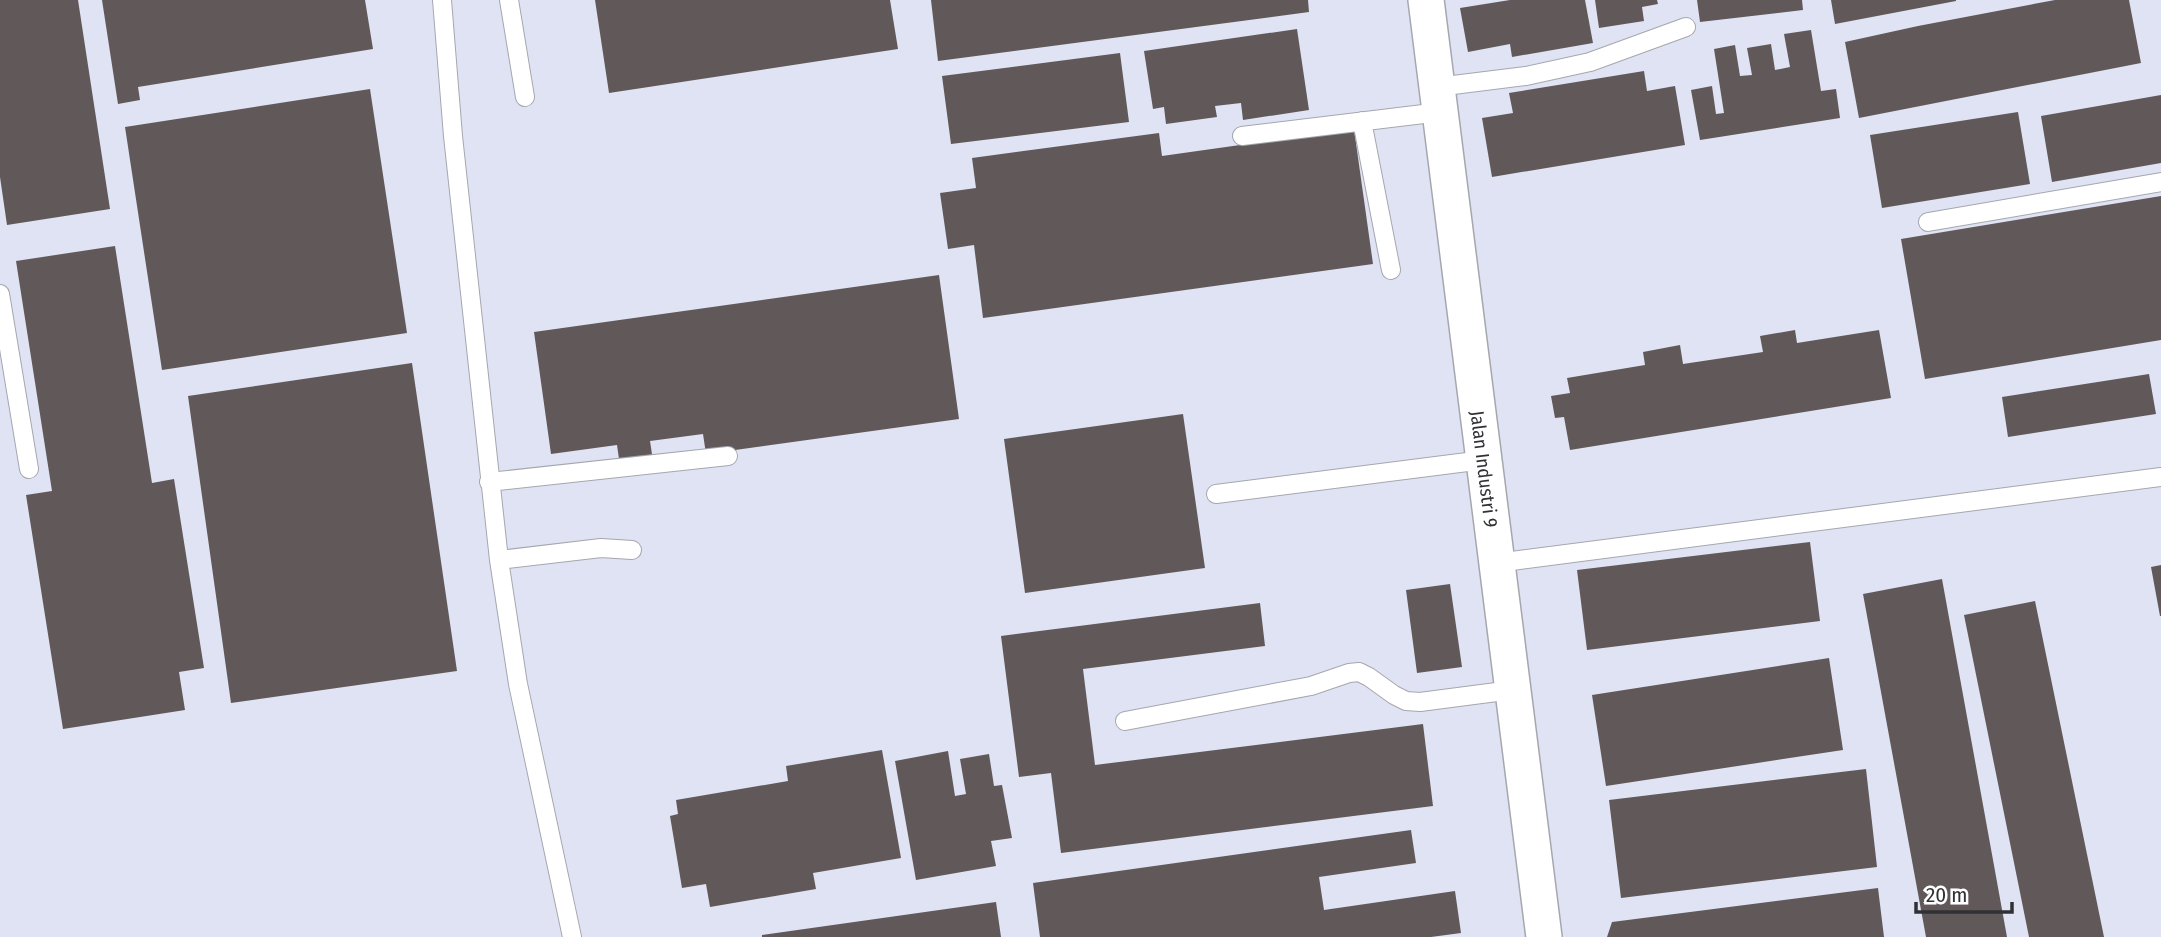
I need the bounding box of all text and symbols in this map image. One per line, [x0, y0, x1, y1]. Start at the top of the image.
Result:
street label: Jalan Industri 9 [1465, 409, 1503, 529]
scale bar [1916, 870, 2012, 914]
text: 20 m [1926, 882, 1967, 908]

